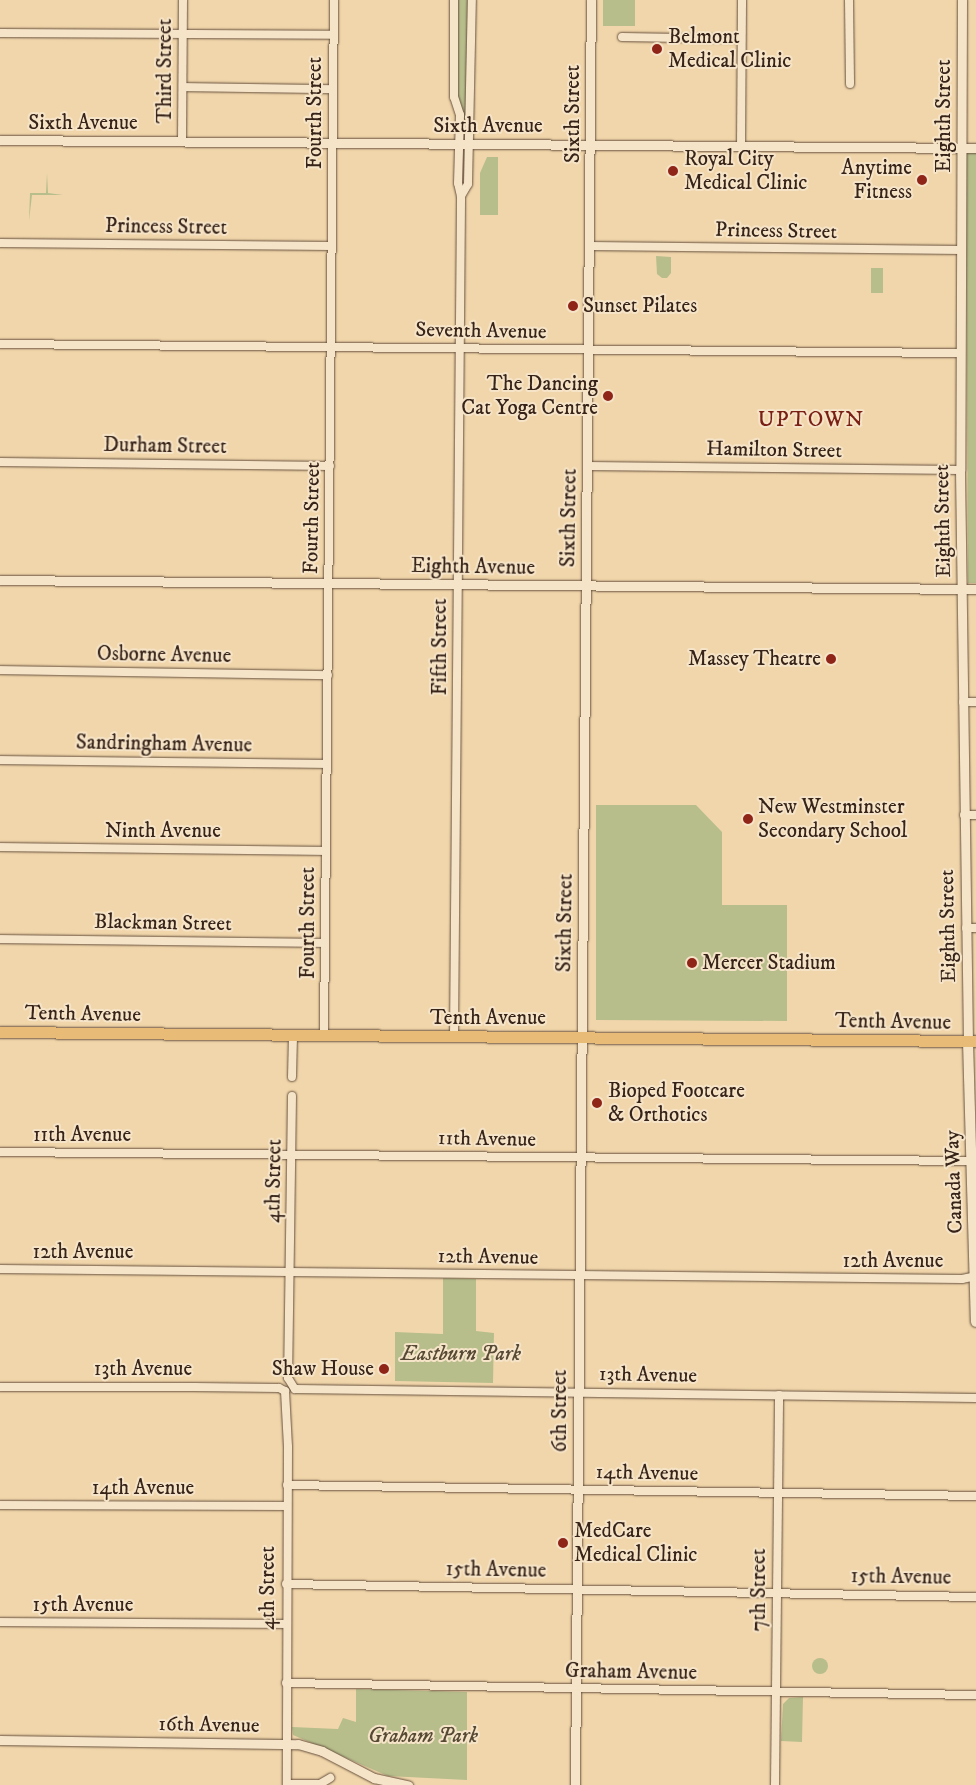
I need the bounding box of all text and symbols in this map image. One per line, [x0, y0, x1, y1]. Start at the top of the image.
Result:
street label: Third Street [152, 19, 178, 123]
place label: Belmont Medical Clinic [668, 24, 791, 74]
marker: Belmont Medical Clinic [650, 42, 664, 56]
street label: Fourth Street [302, 57, 328, 169]
street label: Eighth Street [931, 59, 957, 173]
street label: Sixth Street [560, 65, 586, 163]
street label: Sixth Avenue [28, 110, 138, 136]
street label: Sixth Avenue [433, 113, 543, 139]
place label: Royal City Medical Clinic [684, 146, 807, 196]
place label: Anytime Fitness [841, 155, 912, 205]
marker: Royal City Medical Clinic [666, 164, 680, 178]
marker: Anytime Fitness [916, 174, 928, 186]
street label: Princess Street [105, 213, 227, 241]
street label: Princess Street [715, 217, 837, 245]
place label: Sunset Pilates [583, 293, 697, 319]
marker: Sunset Pilates [567, 300, 579, 312]
street label: Seventh Avenue [415, 317, 547, 345]
place label: The Dancing Cat Yoga Centre [461, 371, 598, 421]
marker: The Dancing Cat Yoga Centre [602, 390, 614, 402]
district label: UPTOWN [757, 407, 865, 433]
street label: Durham Street [103, 432, 227, 460]
street label: Hamilton Street [706, 436, 842, 464]
street label: Fourth Street [298, 462, 326, 574]
street label: Eighth Street [929, 464, 957, 578]
street label: Sixth Street [556, 468, 582, 568]
street label: Eighth Avenue [411, 553, 535, 581]
street label: Fifth Street [427, 599, 453, 695]
street label: Osborne Avenue [97, 641, 231, 669]
place label: Massey Theatre [688, 646, 821, 672]
marker: Massey Theatre [825, 653, 837, 665]
street label: Sandringham Avenue [76, 730, 252, 758]
place label: New Westminster Secondary School [758, 794, 907, 844]
marker: New Westminster Secondary School [742, 813, 754, 825]
street label: Ninth Avenue [105, 818, 221, 844]
street label: Fourth Street [295, 867, 321, 979]
street label: Eighth Street [934, 869, 962, 983]
street label: Sixth Street [552, 873, 578, 973]
street label: Blackman Street [94, 909, 232, 937]
place label: Mercer Stadium [702, 950, 836, 976]
marker: Mercer Stadium [686, 957, 698, 969]
street label: Tenth Avenue [25, 1000, 141, 1028]
street label: Tenth Avenue [430, 1005, 546, 1031]
street label: Tenth Avenue [835, 1008, 951, 1036]
place label: Bioped Footcare & Orthotics [608, 1078, 745, 1128]
marker: Bioped Footcare & Orthotics [590, 1096, 604, 1110]
street label: 11th Avenue [33, 1122, 131, 1148]
street label: 11th Avenue [438, 1126, 536, 1152]
street label: Canada Way [940, 1130, 968, 1234]
street label: 4th Street [261, 1139, 287, 1223]
street label: 12th Avenue [33, 1239, 133, 1265]
street label: 12th Avenue [437, 1244, 539, 1270]
street label: 12th Avenue [843, 1248, 943, 1274]
park label: Eastburn Park [401, 1341, 521, 1367]
street label: 13th Avenue [94, 1356, 192, 1382]
place label: Shaw House [272, 1356, 374, 1382]
street label: 13th Avenue [599, 1362, 697, 1388]
marker: Shaw House [378, 1363, 390, 1375]
street label: 6th Street [547, 1370, 573, 1452]
street label: 14th Avenue [595, 1460, 699, 1486]
street label: 14th Avenue [92, 1475, 194, 1501]
place label: MedCare Medical Clinic [574, 1518, 697, 1568]
marker: MedCare Medical Clinic [556, 1536, 570, 1550]
street label: 4th Street [255, 1546, 281, 1630]
street label: 7th Street [746, 1549, 772, 1631]
street label: 15th Avenue [445, 1557, 547, 1583]
street label: 15th Avenue [850, 1564, 952, 1590]
street label: 15th Avenue [33, 1592, 133, 1618]
street label: Graham Avenue [565, 1658, 697, 1686]
street label: 16th Avenue [158, 1712, 260, 1738]
park label: Graham Park [368, 1723, 478, 1749]

